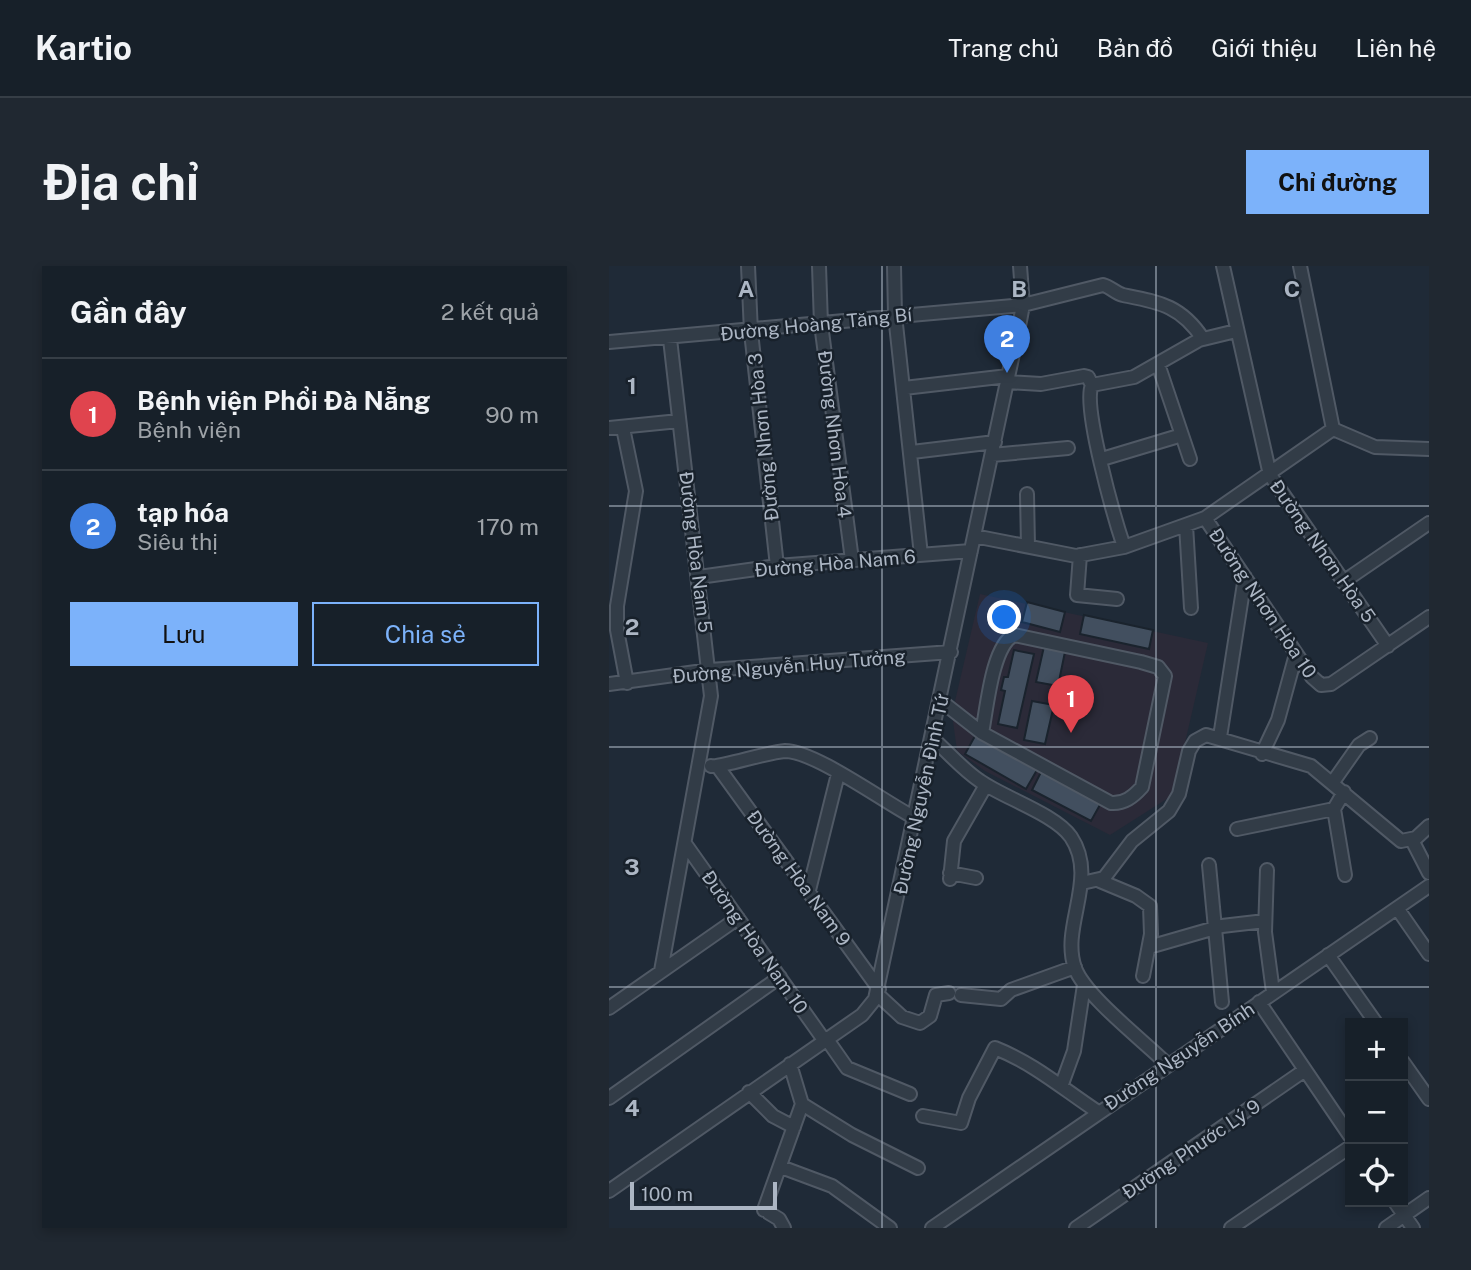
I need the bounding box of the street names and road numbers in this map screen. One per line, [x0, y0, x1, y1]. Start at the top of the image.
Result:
street label: Đường Hoàng Tăng Bí [719, 303, 913, 345]
street label: Đường Nhơn Hòa 4 [814, 349, 856, 519]
street label: Đường Nhơn Hòa 3 [743, 352, 783, 522]
street label: Đường Hòa Nam 5 [675, 470, 717, 634]
street label: Đường Nhơn Hòa 5 [1266, 476, 1380, 626]
street label: Đường Nhơn Hòa 10 [1205, 524, 1321, 682]
street label: Đường Hòa Nam 6 [753, 545, 917, 581]
street label: Đường Nguyễn Huy Tưởng [671, 645, 907, 687]
street label: Đường Nguyễn Đình Tứ [889, 691, 953, 896]
street label: Đường Hòa Nam 9 [742, 806, 856, 950]
street label: Đường Hòa Nam 10 [697, 866, 813, 1018]
street label: Đường Nguyễn Bính [1100, 997, 1258, 1115]
street label: Đường Phước Lý 9 [1118, 1095, 1264, 1203]

